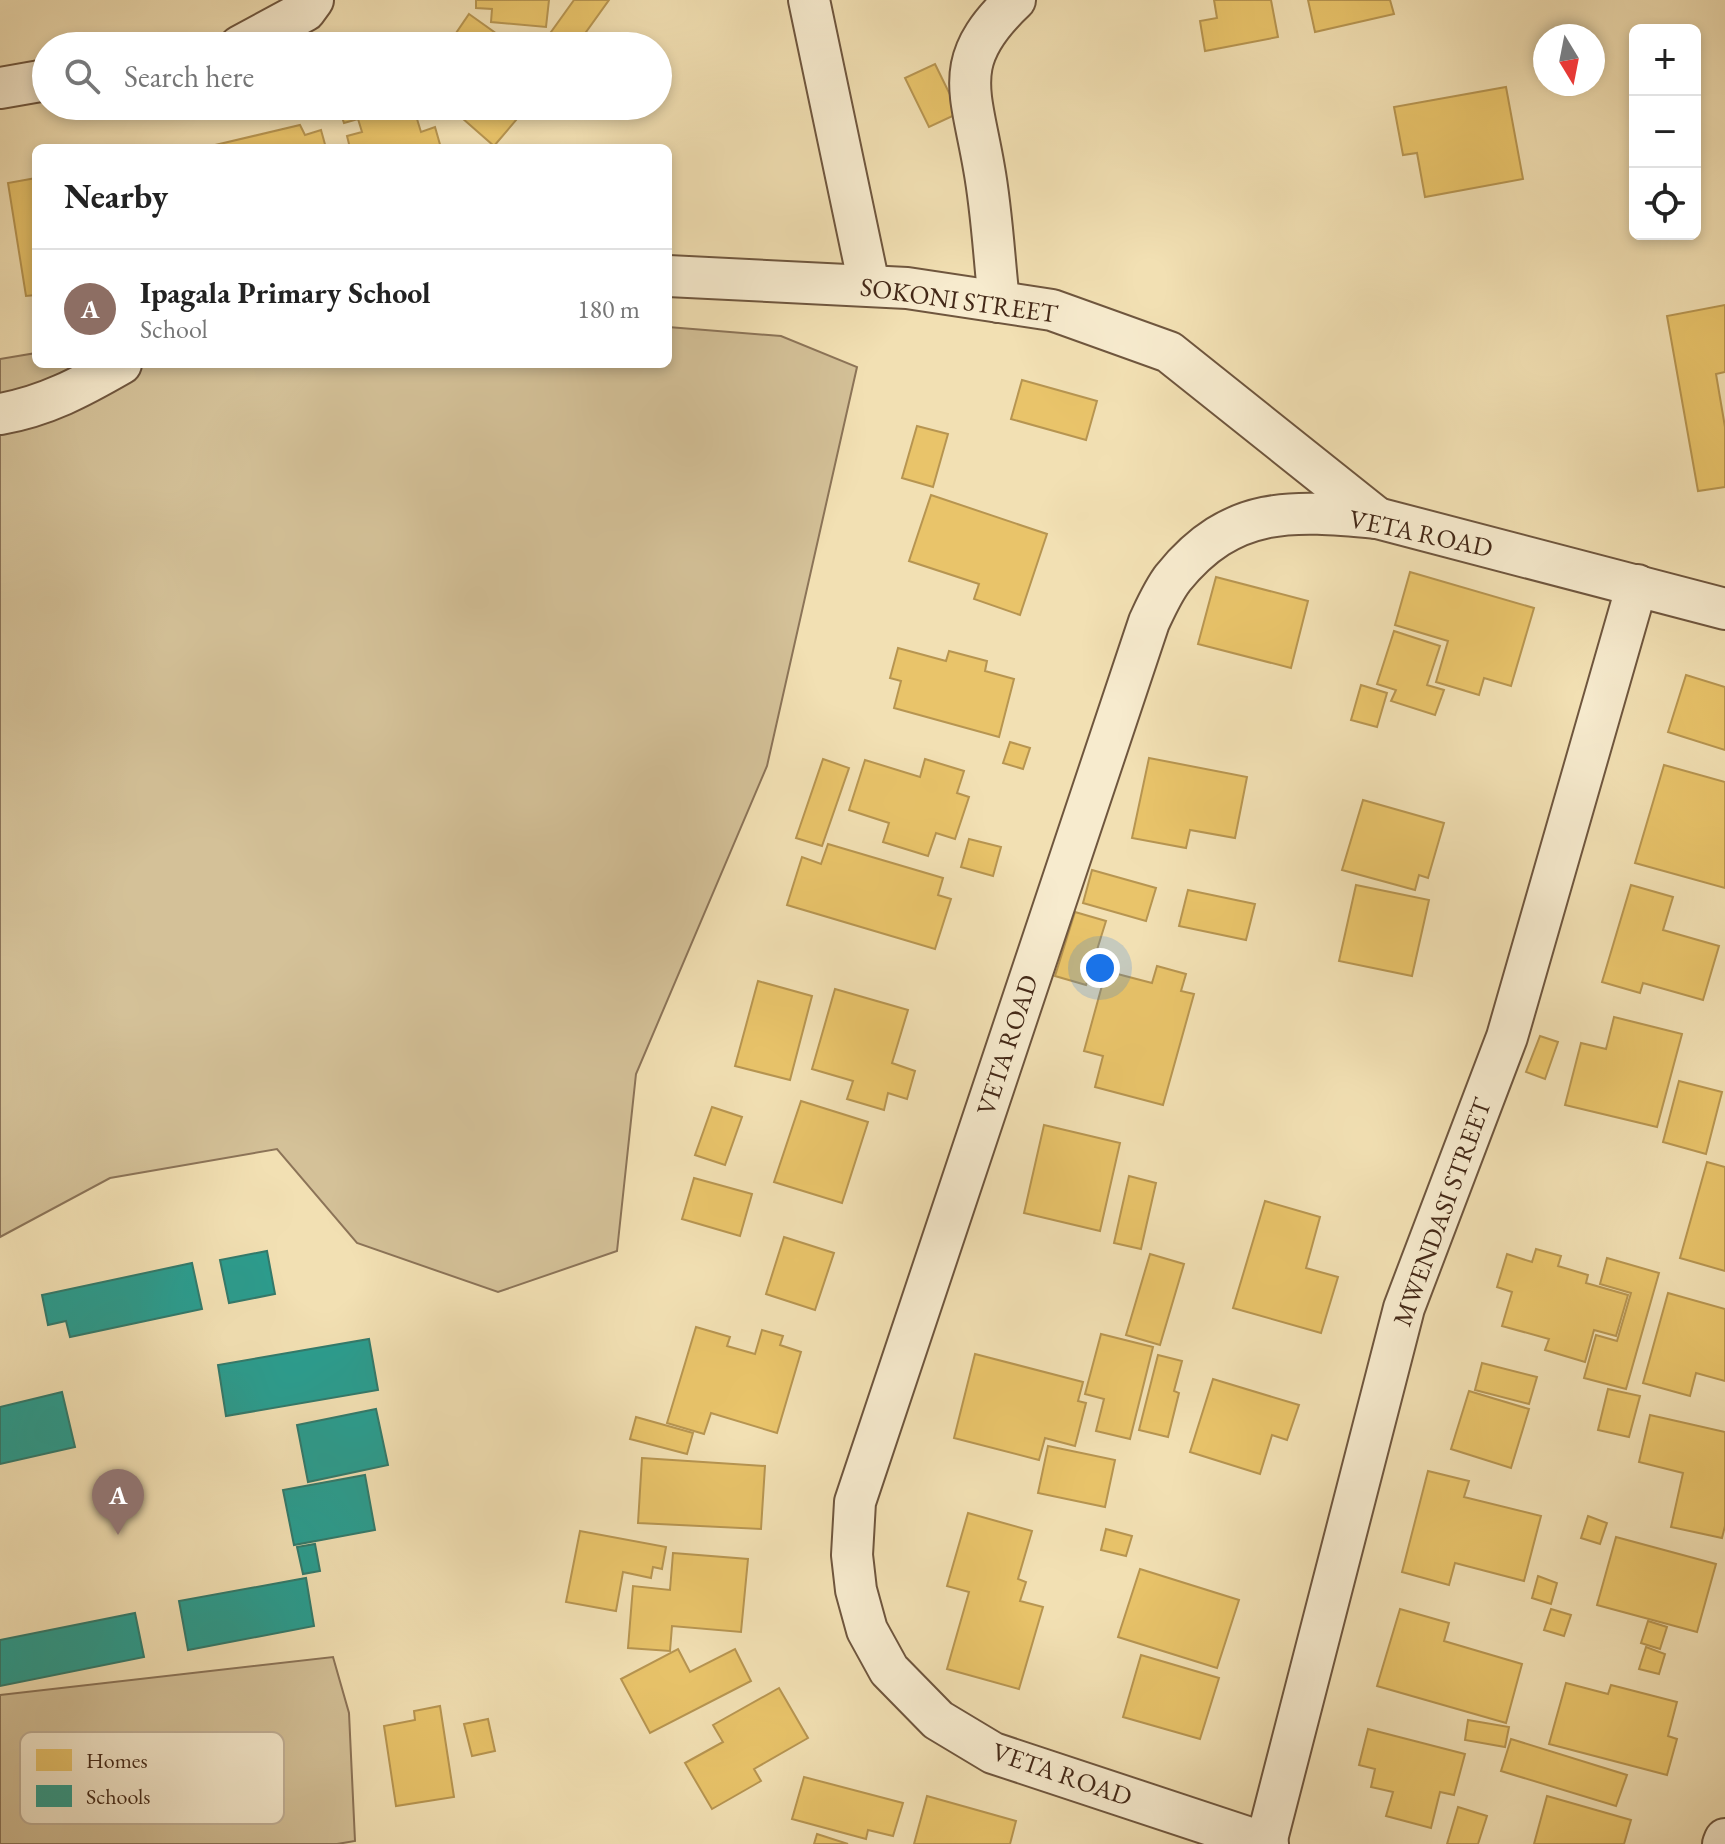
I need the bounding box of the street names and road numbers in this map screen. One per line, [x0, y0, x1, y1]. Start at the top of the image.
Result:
street label: SOKONI STREET [858, 269, 1060, 331]
street label: VETA ROAD [1346, 501, 1496, 565]
street label: VETA ROAD [968, 970, 1046, 1120]
street label: MWENDASI STREET [1385, 1093, 1499, 1331]
street label: VETA ROAD [988, 1734, 1136, 1814]

